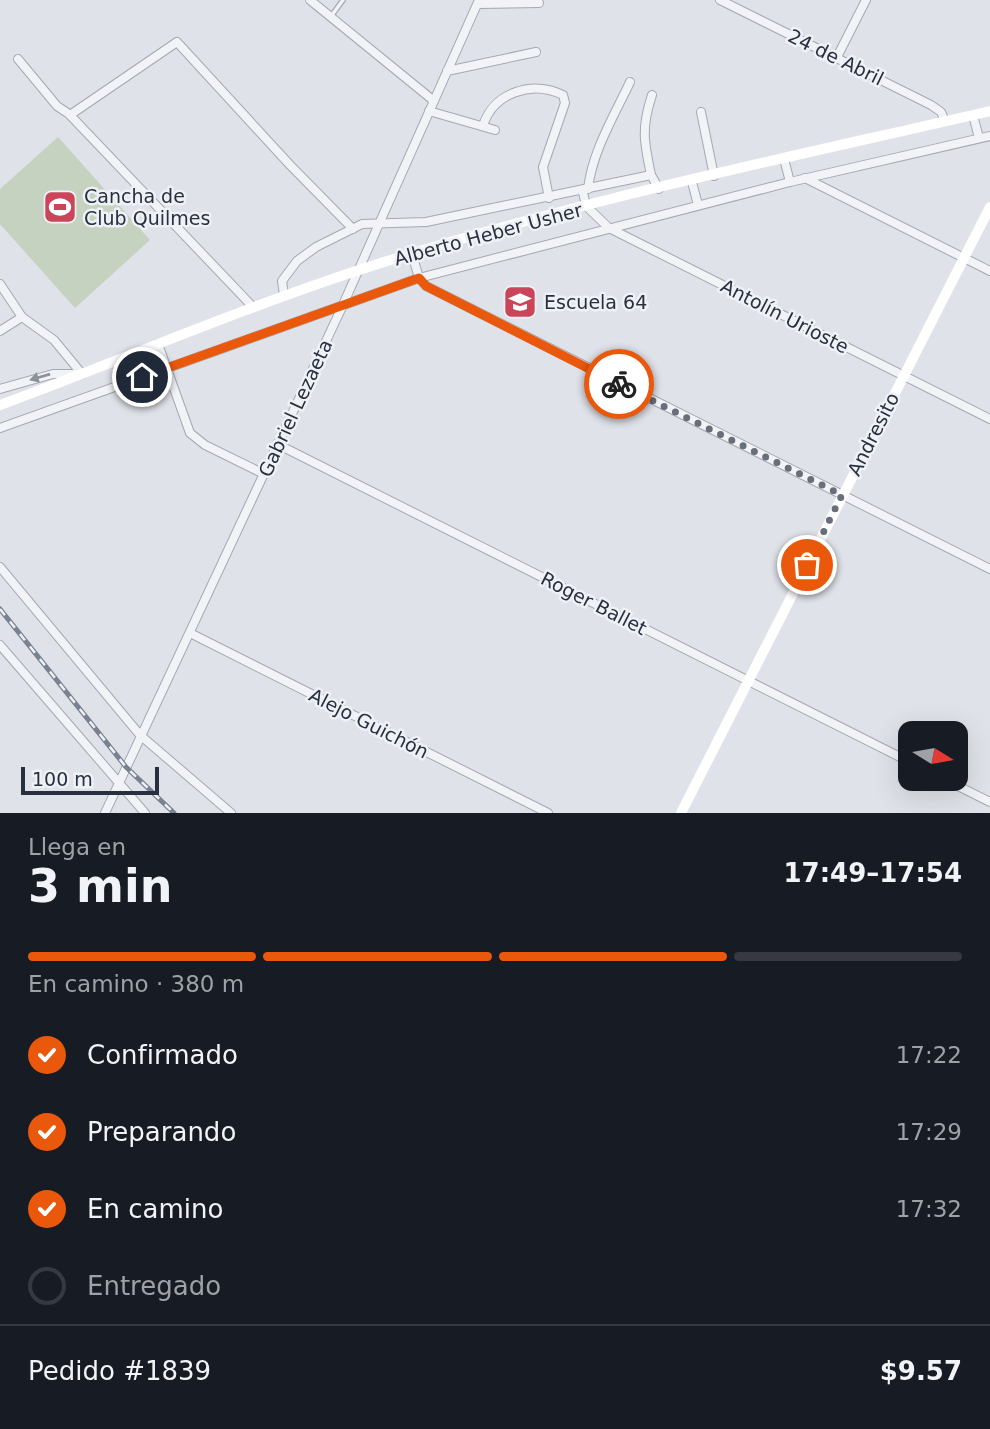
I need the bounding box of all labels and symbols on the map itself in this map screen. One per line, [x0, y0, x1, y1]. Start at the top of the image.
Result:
street label: 24 de Abril [785, 24, 887, 90]
place label: Cancha de Club Quilmes [84, 185, 210, 229]
sports icon: Cancha de Club Quilmes [41, 188, 79, 226]
street label: Alberto Heber Usher [392, 198, 585, 270]
street label: Antolín Urioste [717, 274, 853, 358]
school or university icon: Escuela 64 [501, 283, 539, 321]
place label: Escuela 64 [544, 291, 647, 313]
street label: Gabriel Lezaeta [254, 336, 336, 480]
pin [112, 347, 172, 407]
courier [584, 349, 654, 419]
one-way arrow [29, 372, 51, 383]
street label: Andresito [843, 389, 903, 479]
pin [777, 535, 837, 595]
street label: Roger Ballet [537, 567, 651, 639]
street label: Alejo Guichón [306, 683, 432, 763]
north arrow [898, 721, 968, 791]
scale bar [21, 764, 159, 796]

